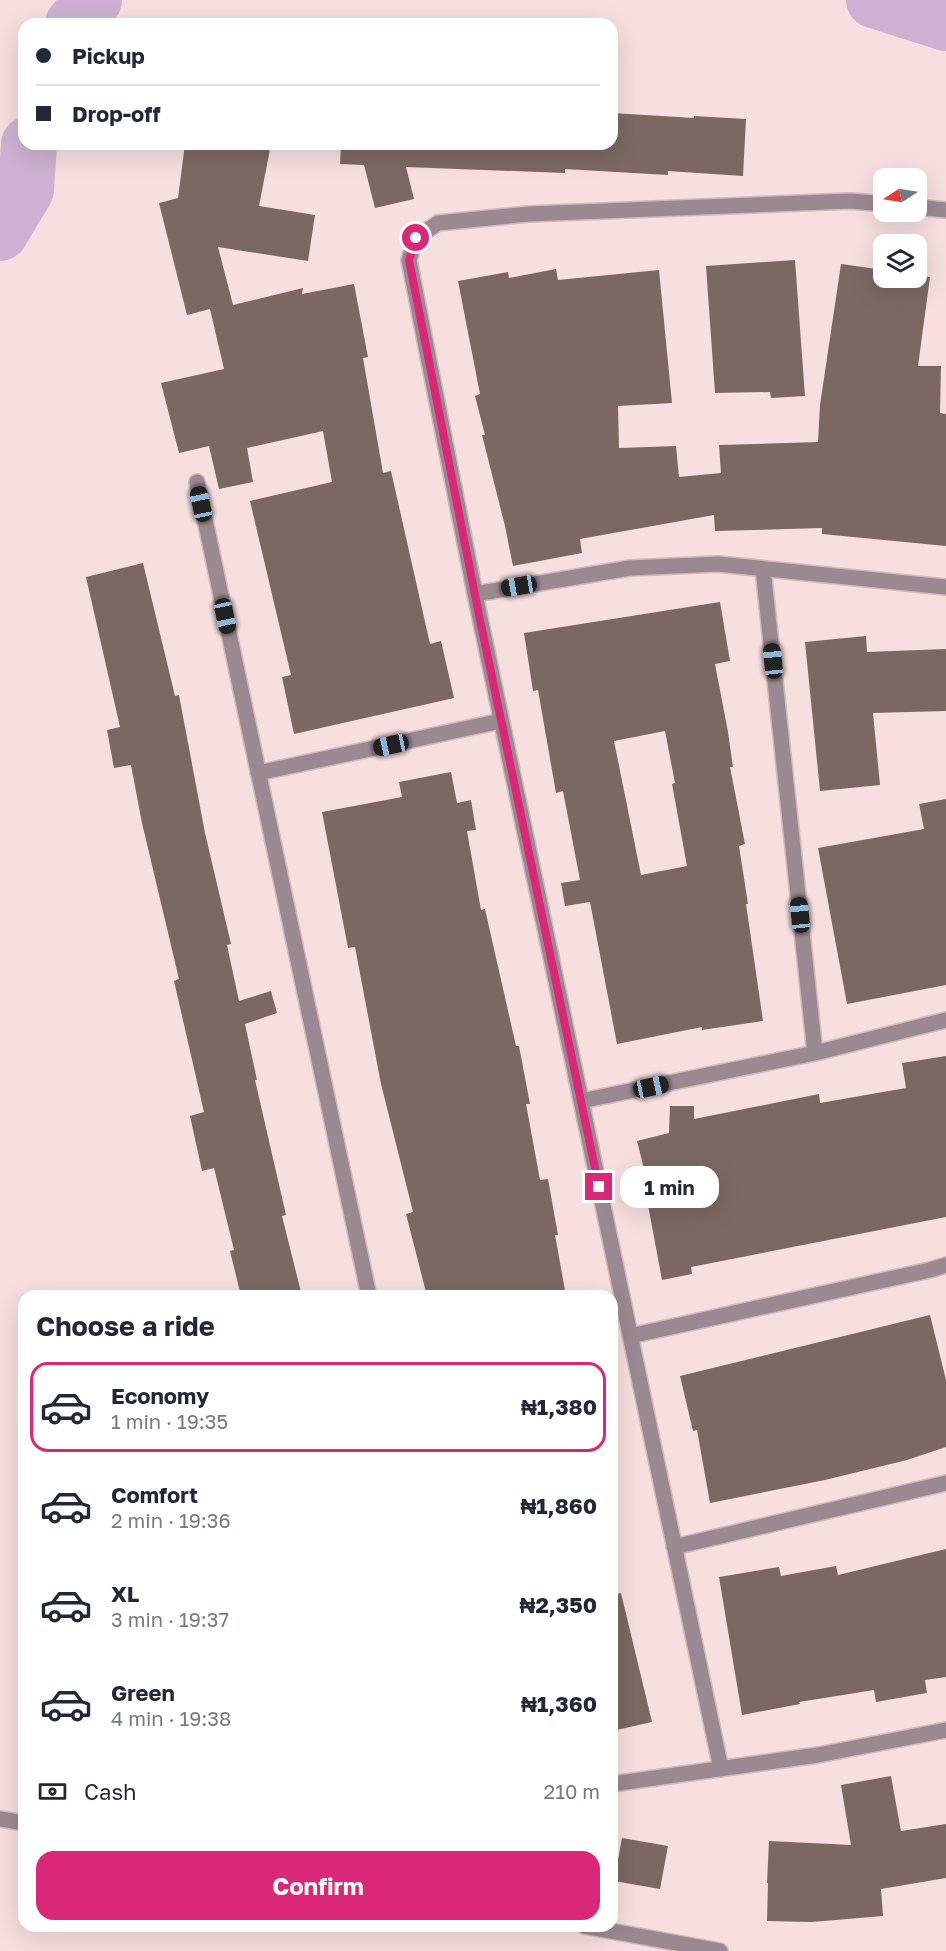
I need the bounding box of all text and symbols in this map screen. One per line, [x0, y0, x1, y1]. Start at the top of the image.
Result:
text: Pickup [72, 42, 145, 69]
text: Drop-off [72, 100, 161, 127]
north arrow [873, 168, 927, 222]
map controls [873, 168, 927, 288]
route start [402, 224, 429, 251]
button: layers [873, 234, 927, 288]
car [188, 485, 214, 523]
car [500, 574, 538, 598]
car [212, 597, 238, 635]
car [762, 642, 784, 680]
car [372, 732, 410, 758]
car [789, 896, 811, 934]
car [632, 1074, 670, 1100]
callout: 1 min [620, 1166, 719, 1208]
route end [585, 1173, 612, 1200]
text: 1 min [644, 1175, 695, 1199]
text: Choose a ride [36, 1310, 215, 1342]
icon: car [39, 1380, 93, 1434]
text: Economy [111, 1382, 209, 1409]
text: ₦1,380 [521, 1393, 597, 1420]
text: 1 min · 19:35 [111, 1409, 228, 1433]
icon: car [39, 1479, 93, 1533]
text: Comfort [111, 1481, 198, 1508]
text: ₦1,860 [520, 1492, 597, 1519]
text: 2 min · 19:36 [111, 1508, 231, 1532]
icon: car [39, 1578, 93, 1632]
text: XL [111, 1580, 139, 1607]
text: ₦2,350 [520, 1591, 597, 1618]
text: 3 min · 19:37 [111, 1607, 229, 1631]
icon: car [39, 1677, 93, 1731]
text: Green [111, 1679, 175, 1706]
text: ₦1,360 [521, 1690, 597, 1717]
text: 4 min · 19:38 [111, 1706, 231, 1730]
icon: cash [36, 1775, 69, 1808]
text: Cash [84, 1778, 137, 1805]
text: 210 m [544, 1779, 600, 1803]
button: Confirm [36, 1851, 600, 1920]

